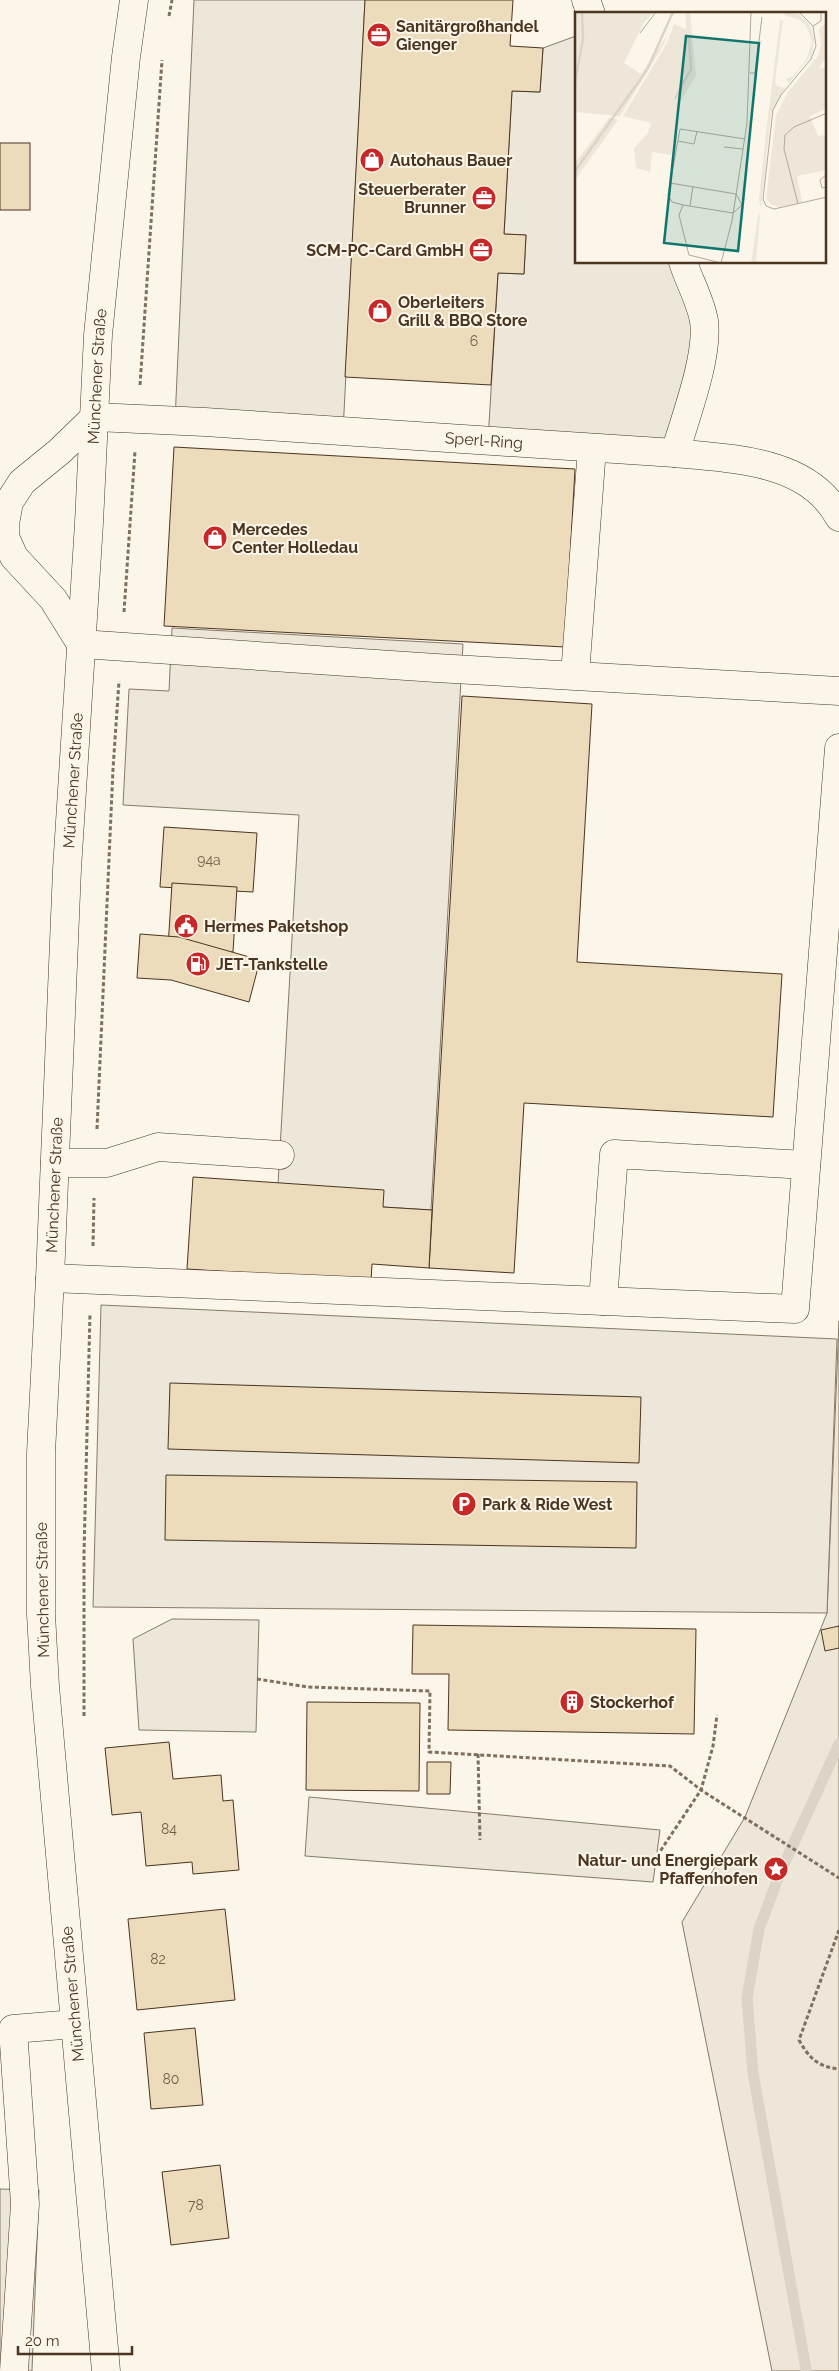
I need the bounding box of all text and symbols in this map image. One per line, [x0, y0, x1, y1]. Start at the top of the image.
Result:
inset map [575, 12, 826, 264]
place label: Sanitärgroßhandel Gienger [396, 17, 539, 54]
office icon: Sanitärgroßhandel Gienger [366, 22, 392, 48]
shop icon: Autohaus Bauer [359, 147, 385, 173]
place label: Autohaus Bauer [390, 151, 512, 170]
place label: Steuerberater Brunner [358, 180, 466, 217]
office icon: Steuerberater Brunner [471, 185, 497, 211]
office icon: SCM-PC-Card GmbH [468, 237, 494, 263]
place label: SCM-PC-Card GmbH [306, 241, 464, 260]
place label: Oberleiters Grill & BBQ Store [398, 293, 528, 330]
shop icon: Oberleiters Grill & BBQ Store [367, 298, 393, 324]
street label: Münchener Straße [84, 308, 111, 445]
house number: 6 [470, 333, 478, 349]
street label: Sperl-Ring [444, 428, 524, 453]
place label: Mercedes Center Holledau [232, 520, 358, 557]
shop icon: Mercedes Center Holledau [202, 525, 228, 551]
street label: Münchener Straße [59, 712, 87, 849]
house number: 94a [197, 852, 221, 868]
public building icon: Hermes Paketshop [173, 913, 199, 939]
place label: Hermes Paketshop [204, 917, 348, 936]
fuel station icon: JET-Tankstelle [185, 951, 211, 977]
place label: JET-Tankstelle [216, 955, 328, 974]
street label: Münchener Straße [42, 1117, 67, 1253]
parking icon: Park & Ride West [451, 1491, 477, 1517]
place label: Park & Ride West [482, 1495, 612, 1514]
street label: Münchener Straße [32, 1522, 53, 1658]
building icon: Stockerhof [559, 1689, 585, 1715]
place label: Stockerhof [590, 1693, 675, 1712]
house number: 84 [161, 1821, 177, 1837]
place label: Natur- und Energiepark Pfaffenhofen [577, 1851, 758, 1888]
place icon: Natur- und Energiepark Pfaffenhofen [763, 1856, 789, 1882]
street label: Münchener Straße [57, 1925, 88, 2062]
house number: 82 [150, 1951, 166, 1967]
house number: 80 [163, 2071, 179, 2087]
house number: 78 [188, 2197, 204, 2213]
scale bar [18, 2324, 131, 2356]
text: 20 m [25, 2332, 60, 2350]

